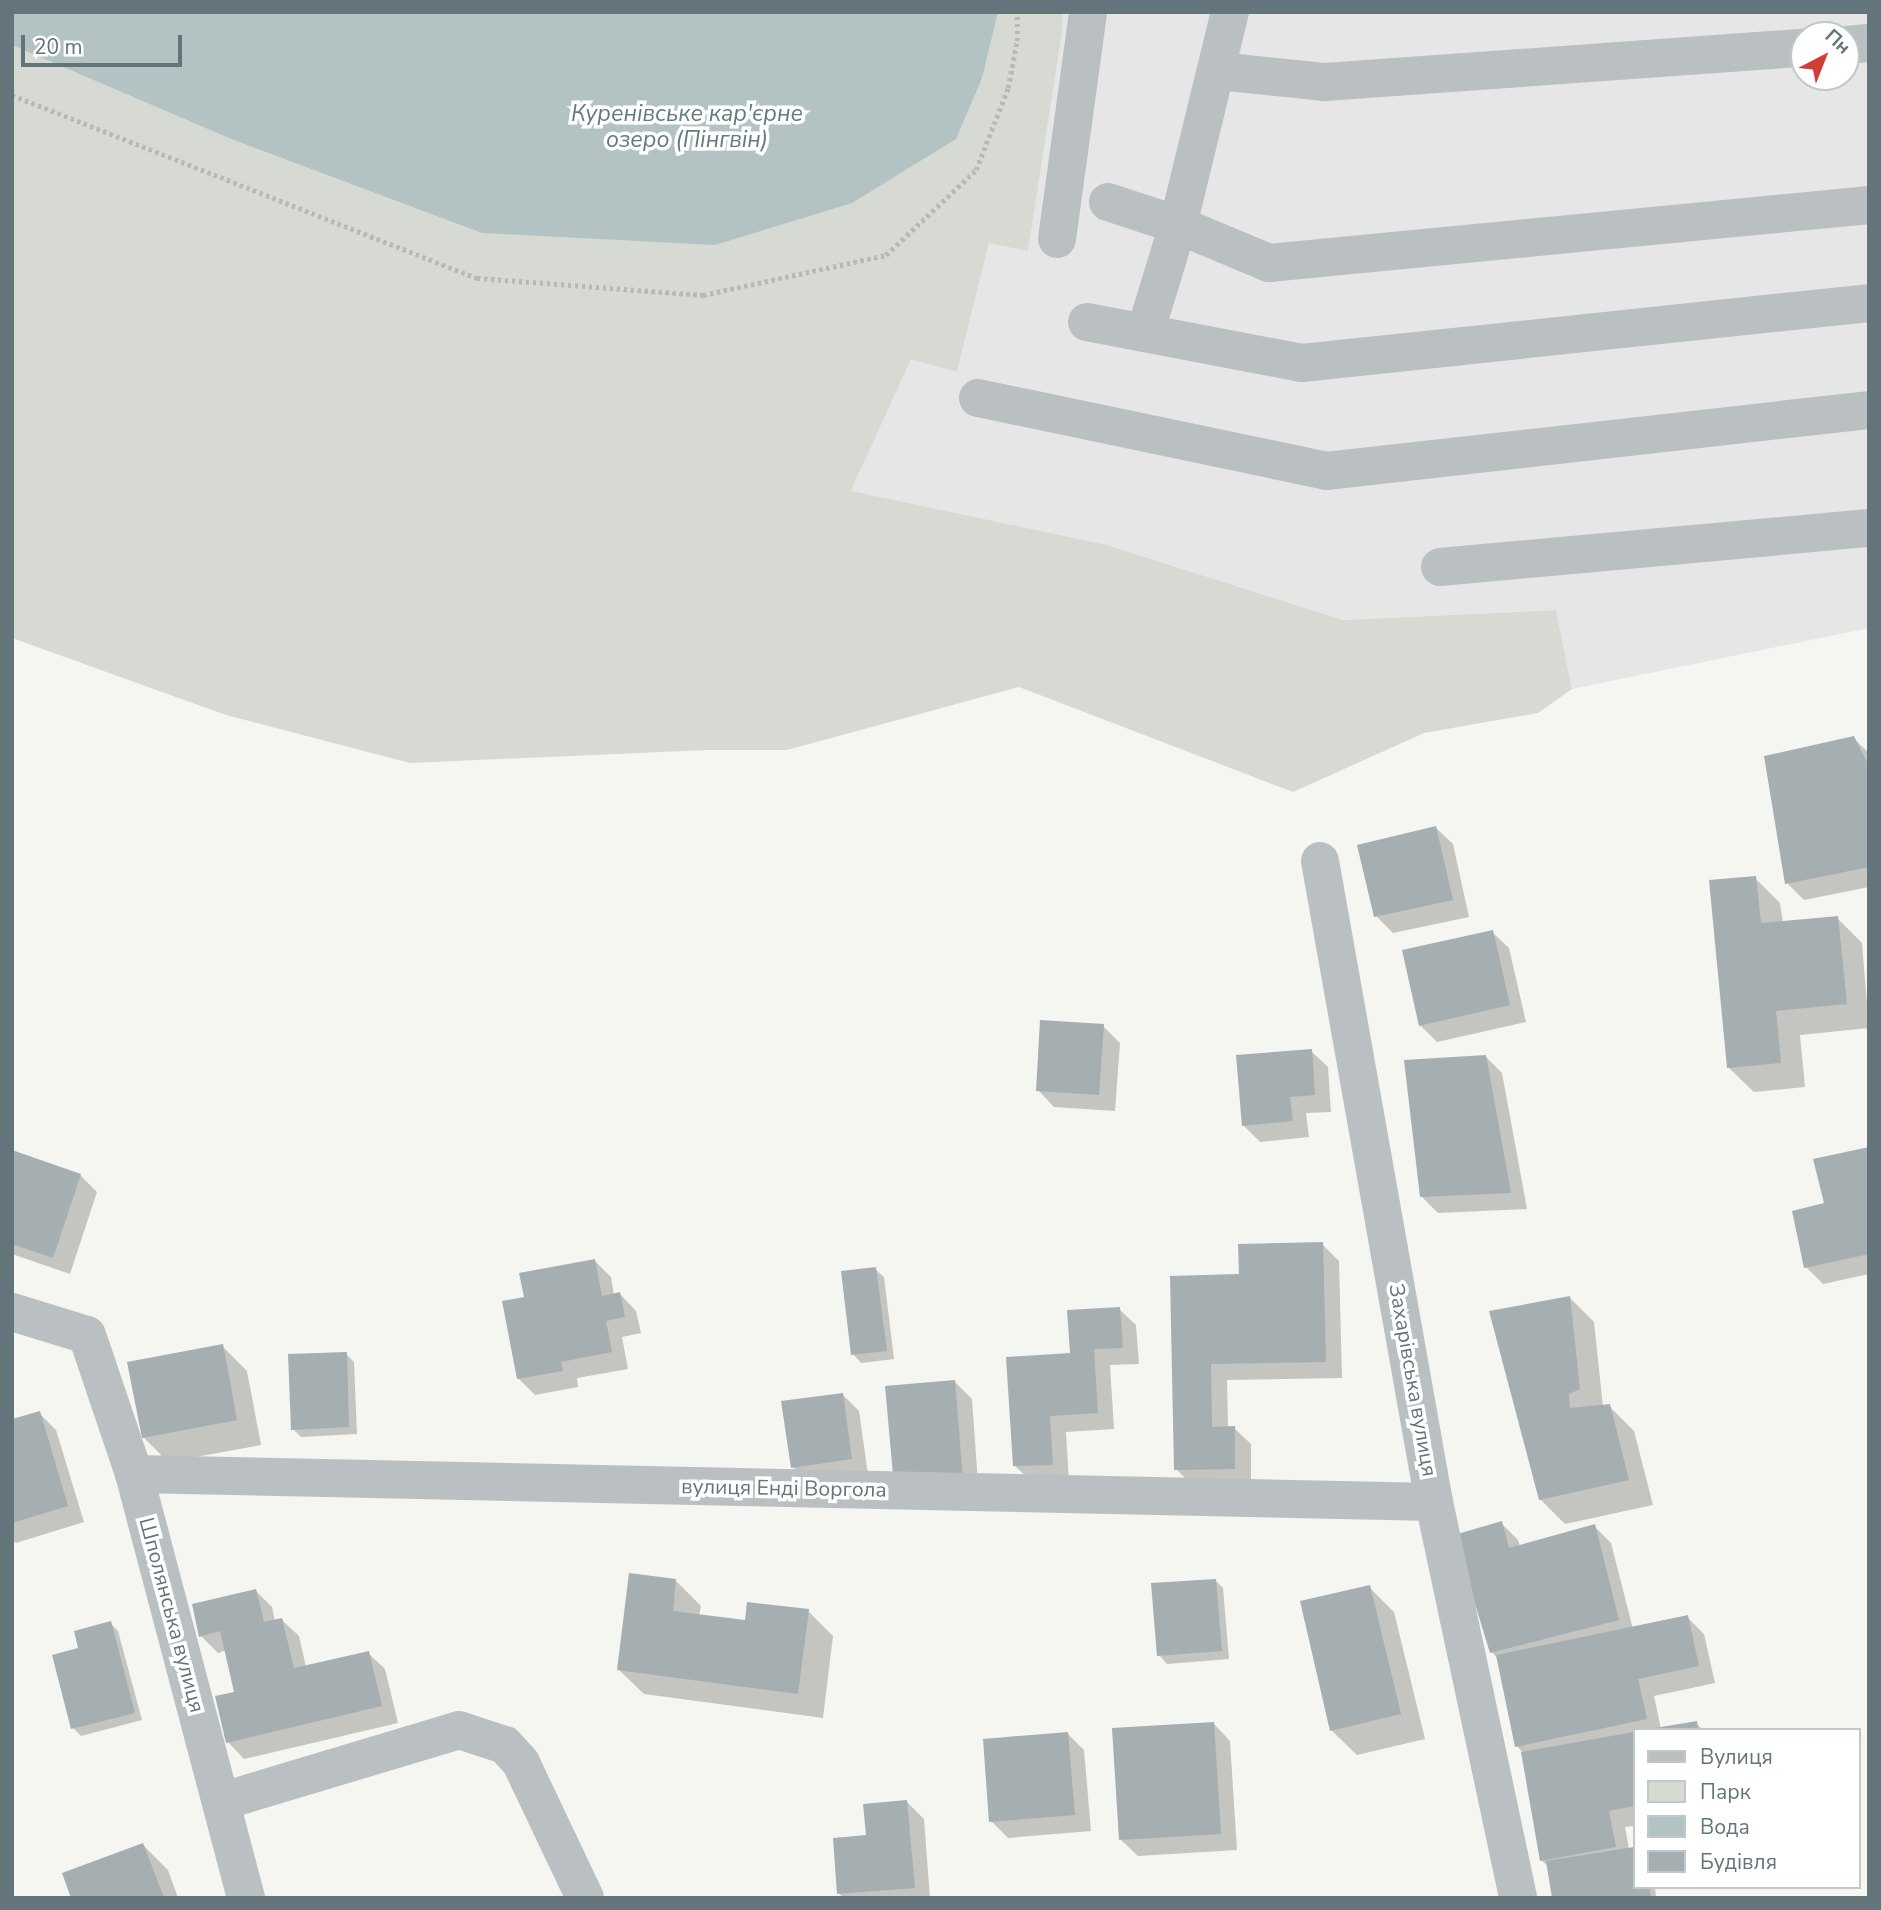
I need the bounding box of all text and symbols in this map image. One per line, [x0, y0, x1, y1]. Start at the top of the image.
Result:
scale bar [24, 21, 186, 65]
north arrow [1790, 21, 1860, 91]
text: Пн [1819, 23, 1856, 60]
text: 20 m [34, 33, 83, 61]
water label: Куренівське кар'єрне озеро (Пінгвін) [571, 100, 803, 154]
street label: Захарівська вулиця [1384, 1282, 1442, 1478]
street label: вулиця Енді Воргола [681, 1474, 887, 1502]
street label: Шполянська вулиця [134, 1515, 210, 1715]
legend [1632, 1728, 1860, 1889]
text: Вулиця [1700, 1743, 1773, 1771]
text: Парк [1700, 1778, 1751, 1806]
text: Вода [1700, 1813, 1750, 1841]
text: Будівля [1700, 1848, 1777, 1876]

